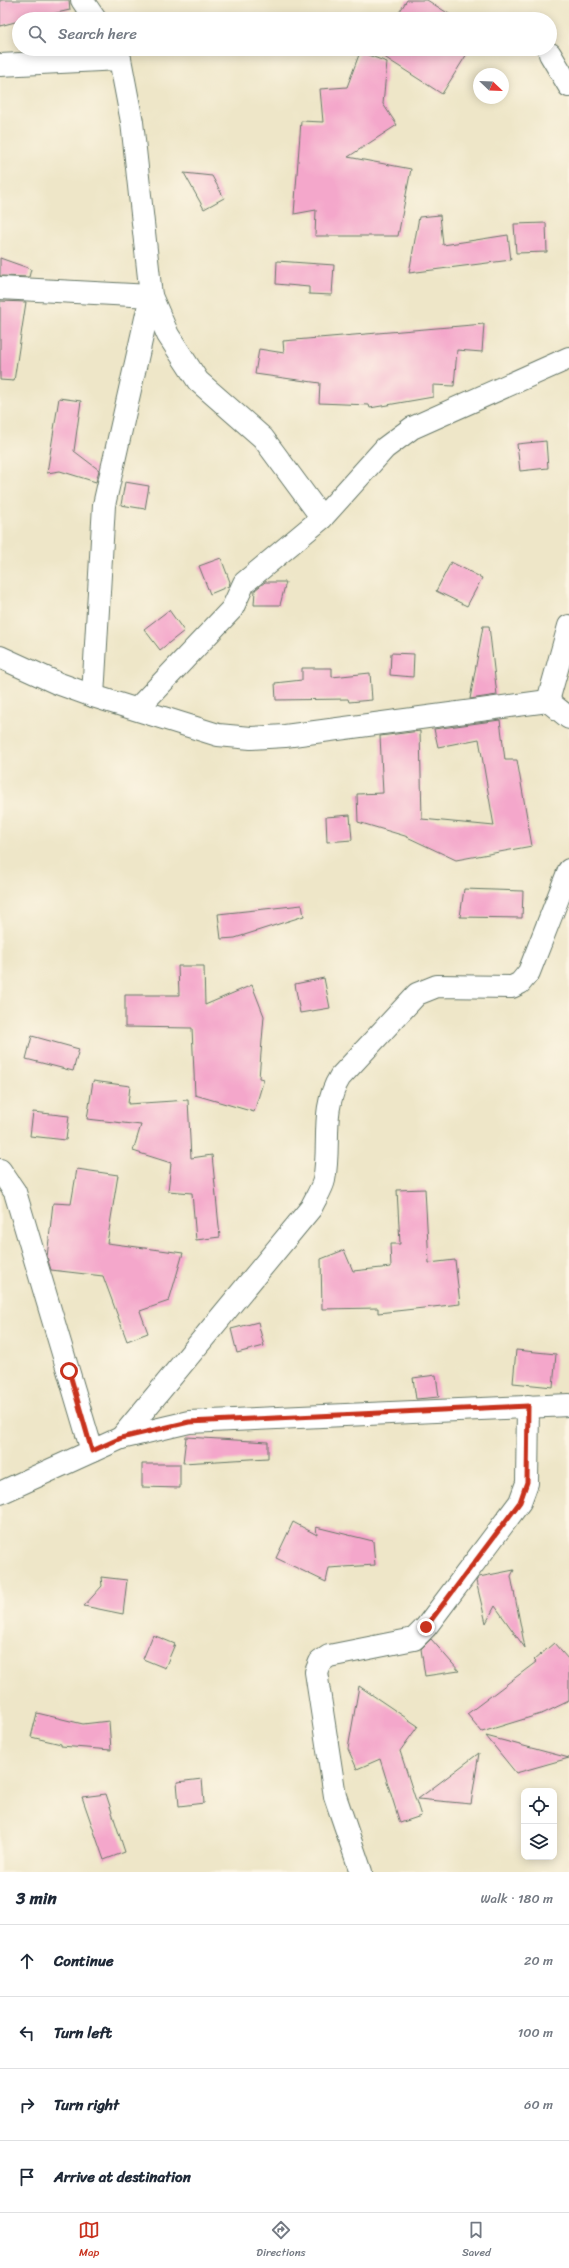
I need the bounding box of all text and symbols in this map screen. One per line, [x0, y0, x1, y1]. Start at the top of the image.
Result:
search box [12, 12, 557, 56]
text: Search here [58, 21, 137, 47]
icon: search [26, 23, 48, 45]
north arrow [473, 68, 509, 104]
route start [60, 1362, 78, 1380]
route end [417, 1618, 435, 1636]
map controls [521, 1788, 557, 1860]
button: locate [521, 1788, 557, 1824]
button: layers [521, 1824, 557, 1860]
text: 3 min [16, 1883, 57, 1913]
text: Walk · 180 m [481, 1887, 553, 1910]
text: Continue [54, 1948, 114, 1974]
text: 20 m [524, 1949, 553, 1972]
icon: ahead [16, 1950, 38, 1972]
text: Turn left [54, 2020, 112, 2046]
text: 100 m [518, 2021, 553, 2044]
icon: left [16, 2022, 38, 2044]
text: Turn right [54, 2092, 119, 2118]
text: 60 m [524, 2093, 553, 2116]
icon: right [16, 2094, 38, 2116]
text: Arrive at destination [54, 2164, 191, 2190]
icon: arrive [16, 2166, 38, 2188]
tab: Map [78, 2219, 100, 2262]
tab: Directions [256, 2219, 306, 2262]
tab: Saved [462, 2219, 491, 2262]

